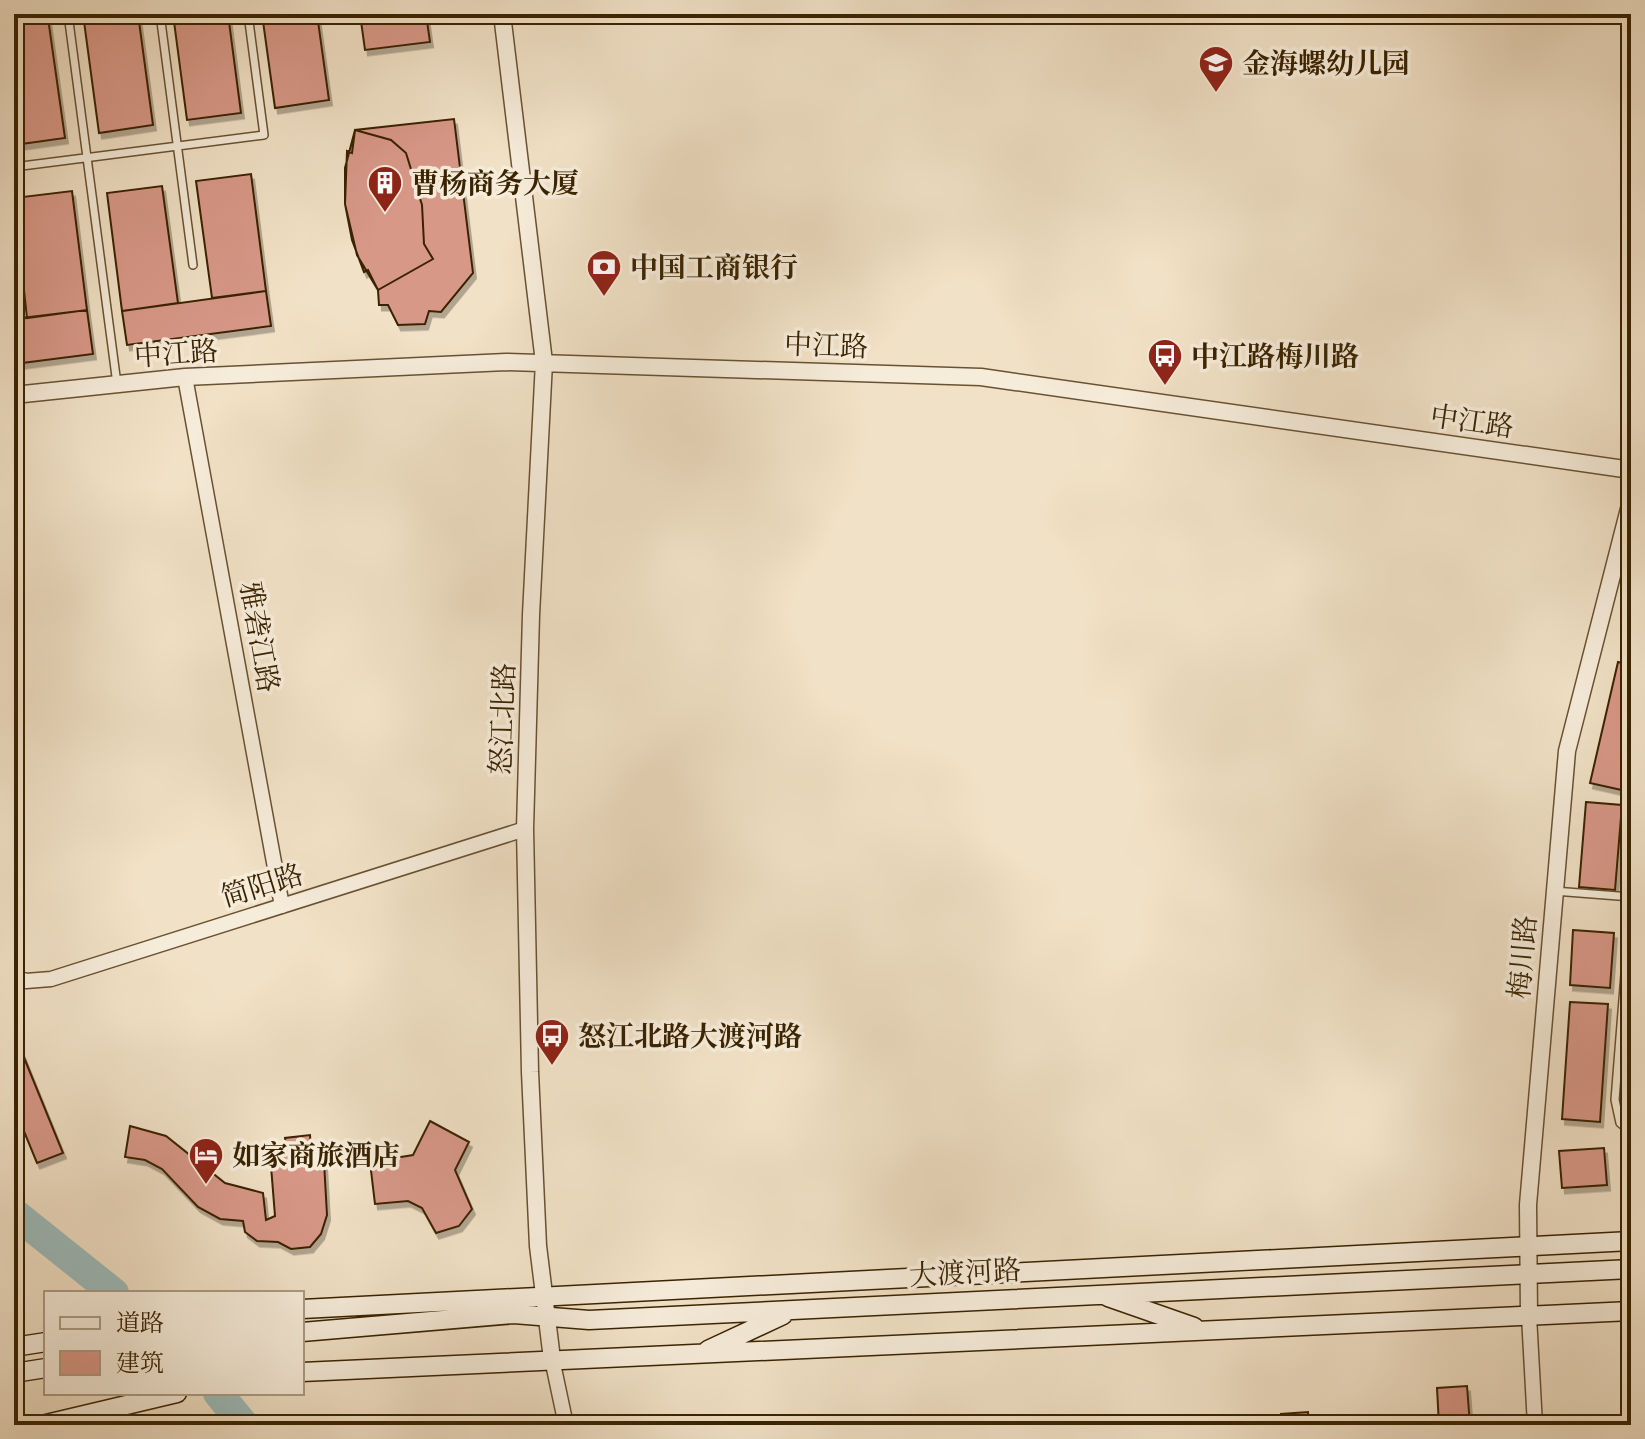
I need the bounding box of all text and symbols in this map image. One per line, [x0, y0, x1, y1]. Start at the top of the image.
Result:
school or university icon: 金海螺幼儿园 [1197, 44, 1235, 94]
place label: 金海螺幼儿园 [1242, 46, 1410, 85]
building icon: 曹杨商务大厦 [366, 164, 404, 214]
place label: 曹杨商务大厦 [411, 166, 579, 205]
bank icon: 中国工商银行 [585, 248, 623, 298]
place label: 中国工商银行 [630, 250, 798, 289]
street label: 中江路 [783, 327, 869, 368]
street label: 中江路 [133, 333, 219, 378]
bus stop icon: 中江路梅川路 [1146, 337, 1184, 387]
place label: 中江路梅川路 [1191, 339, 1359, 378]
street label: 中江路 [1427, 398, 1516, 449]
street label: 雅砻江路 [229, 579, 286, 696]
street label: 怒江北路 [483, 662, 526, 776]
street label: 简阳路 [217, 856, 309, 918]
street label: 梅川路 [1501, 914, 1548, 1001]
bus stop icon: 怒江北路大渡河路 [533, 1017, 571, 1067]
place label: 怒江北路大渡河路 [578, 1019, 802, 1058]
hotel icon: 如家商旅酒店 [187, 1136, 225, 1186]
place label: 如家商旅酒店 [232, 1138, 400, 1177]
street label: 大渡河路 [908, 1252, 1022, 1297]
legend [44, 1291, 304, 1395]
text: 道路 [116, 1308, 164, 1342]
text: 建筑 [116, 1348, 164, 1382]

